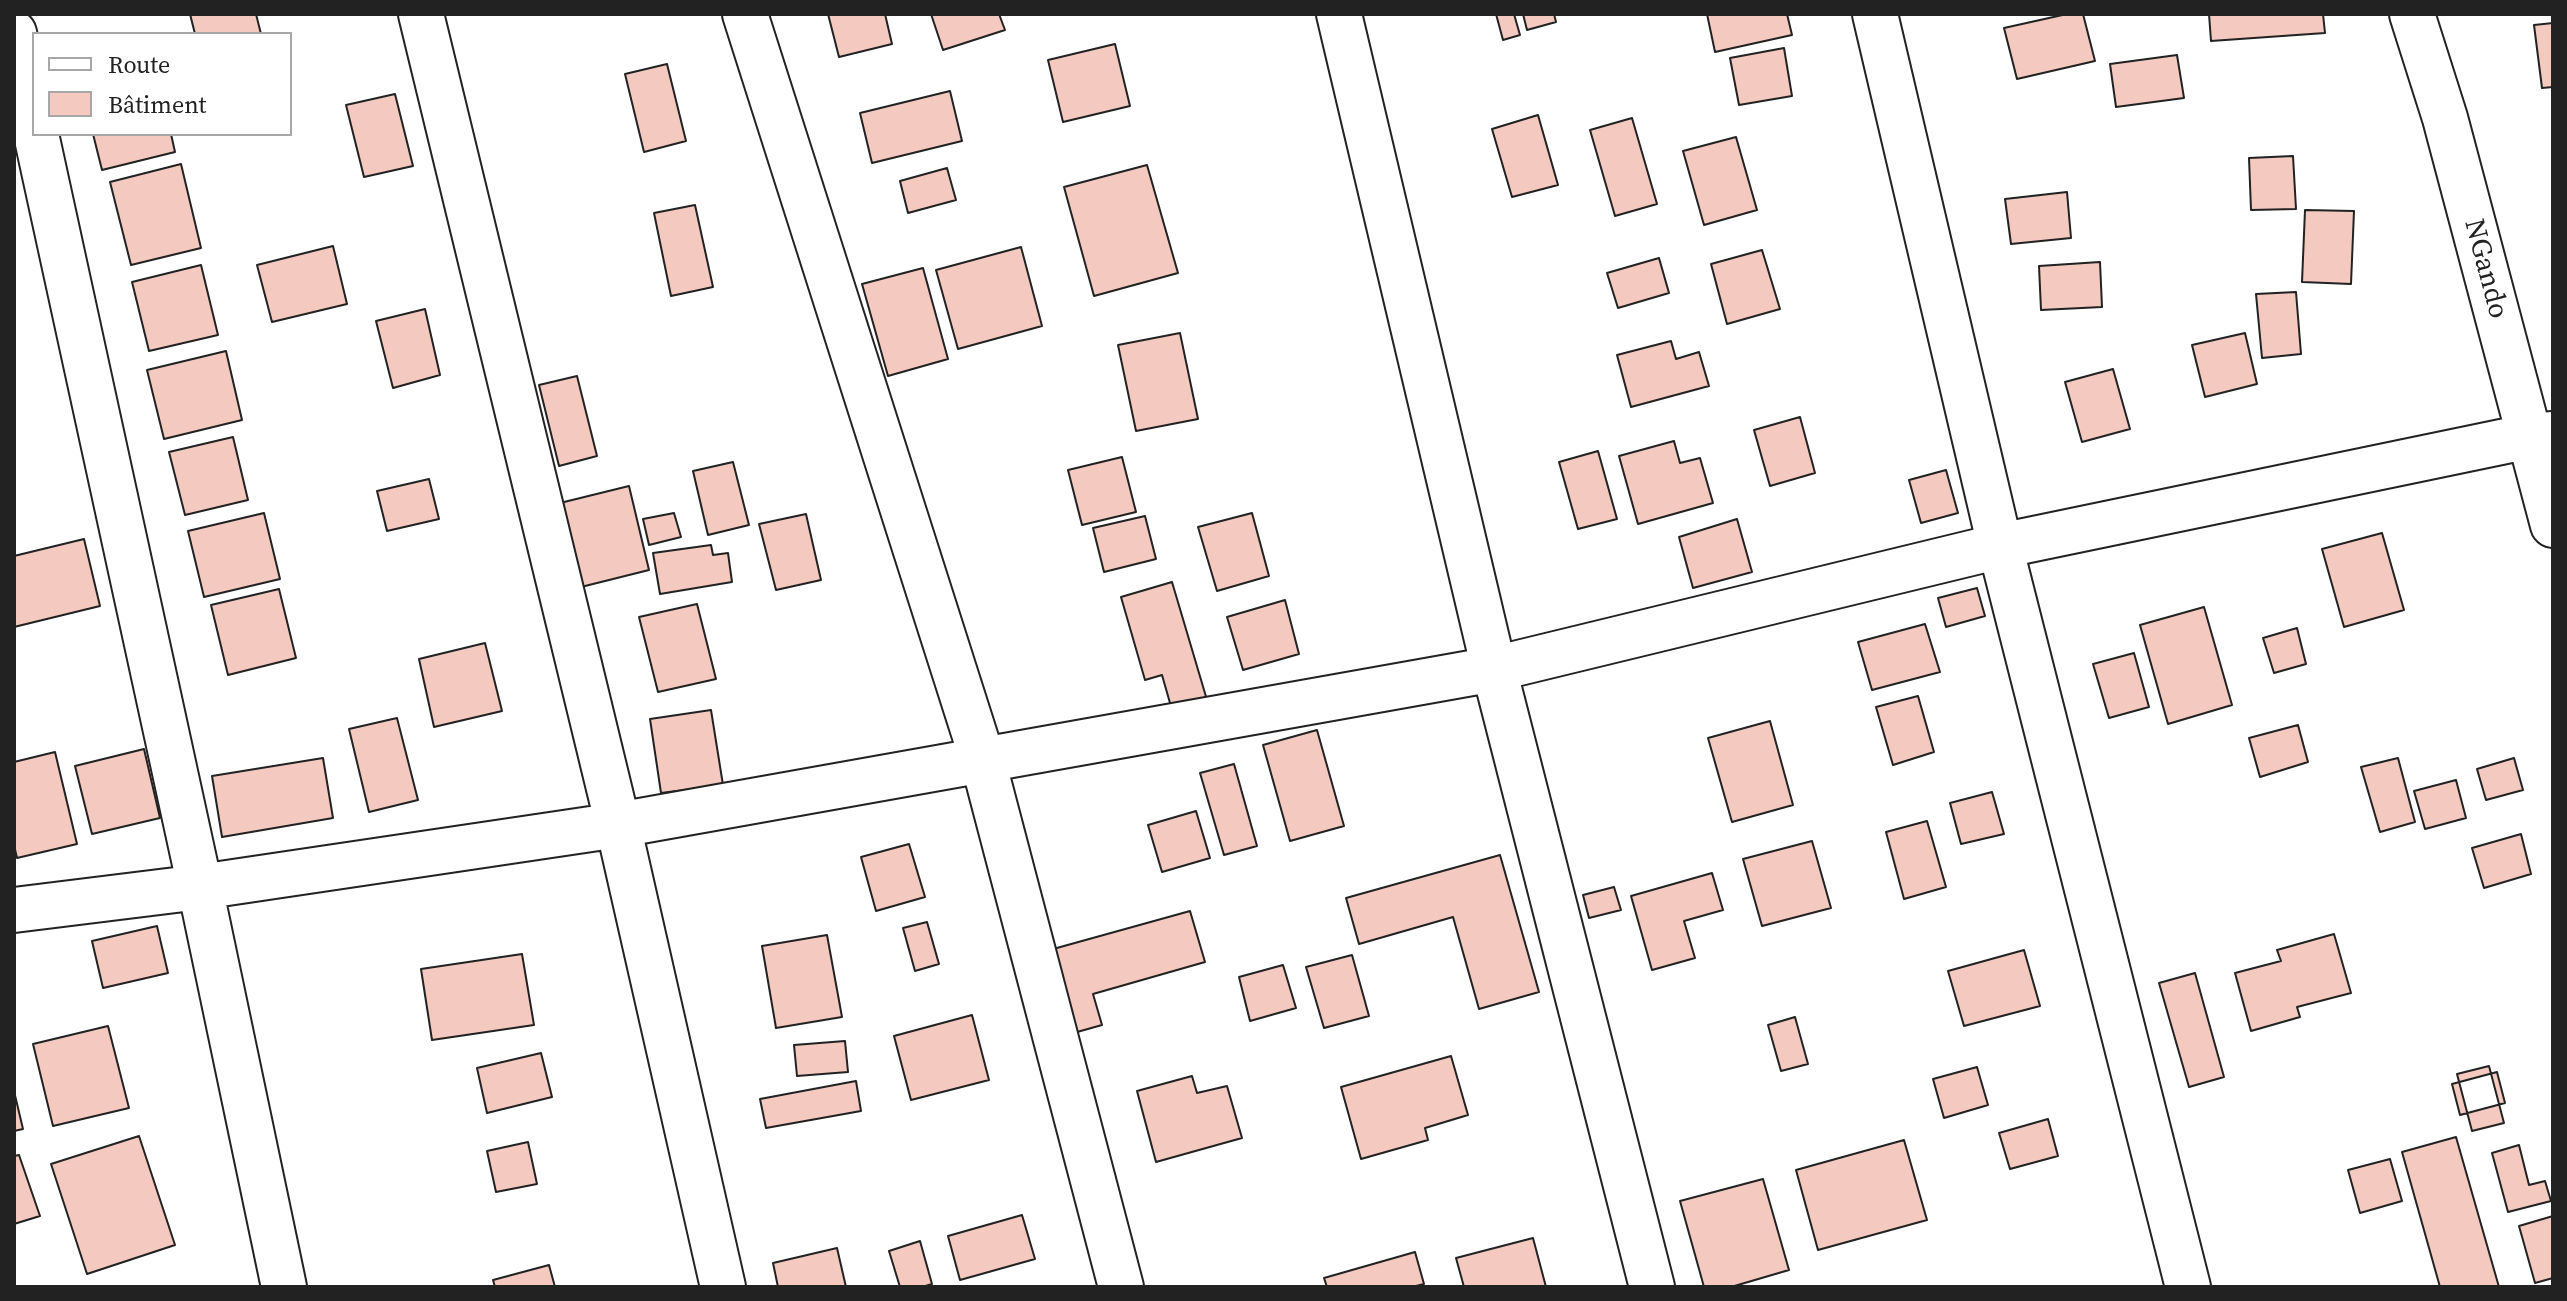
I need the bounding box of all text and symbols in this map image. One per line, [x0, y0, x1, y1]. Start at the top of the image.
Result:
legend [32, 32, 292, 136]
text: Route [108, 48, 170, 81]
text: Bâtiment [108, 88, 206, 121]
street label: NGando [2456, 216, 2514, 322]

